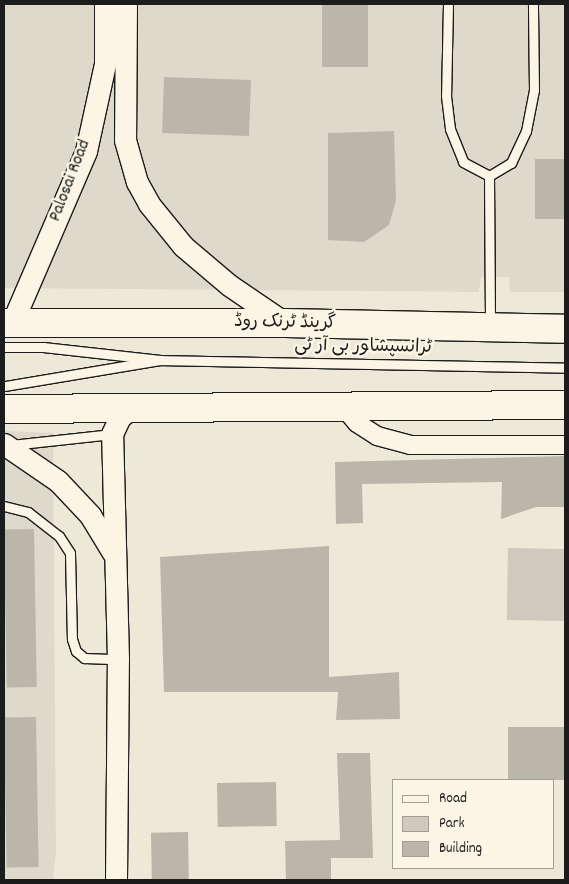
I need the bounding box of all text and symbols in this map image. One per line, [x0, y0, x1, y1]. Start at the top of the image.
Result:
street label: Palosai Road [46, 137, 96, 225]
street label: گرینڈ ٹرنک روڈ [234, 312, 336, 336]
street label: ٹرانسپشاور بی آر ٹی [294, 336, 432, 360]
legend [392, 779, 554, 869]
text: Road [439, 788, 467, 810]
text: Park [439, 813, 465, 835]
text: Building [439, 838, 482, 860]

